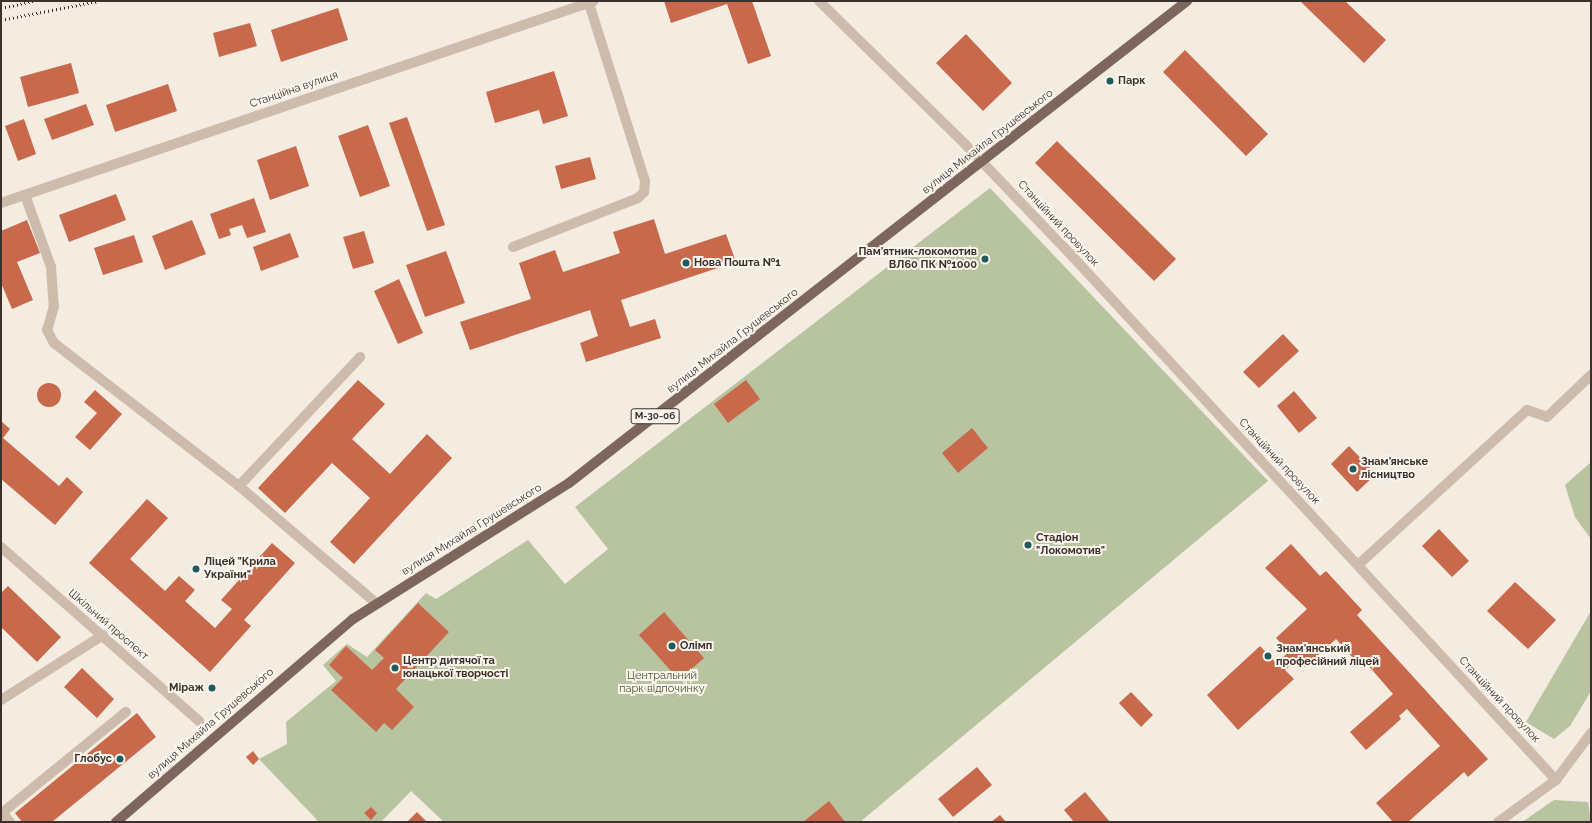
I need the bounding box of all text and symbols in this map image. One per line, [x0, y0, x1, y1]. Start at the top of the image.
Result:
street label: Станційна вулиця [248, 69, 340, 111]
place label: Парк [1118, 74, 1146, 88]
marker: Парк [1105, 76, 1115, 86]
street label: вулиця Михайла Грушевського [920, 87, 1056, 197]
street label: Станційний провулок [1015, 178, 1101, 270]
place label: Пам'ятник-локомотив ВЛ60 ПК №1000 [858, 246, 977, 272]
marker: Пам'ятник-локомотив ВЛ60 ПК №1000 [980, 254, 990, 264]
place label: Нова Пошта №1 [694, 256, 781, 270]
marker: Нова Пошта №1 [681, 258, 691, 268]
street label: вулиця Михайла Грушевського [665, 286, 801, 396]
road number: М-30-06 [630, 408, 680, 424]
street label: Станційний провулок [1236, 416, 1322, 508]
place label: Знам'янське лісництво [1361, 456, 1428, 482]
marker: Знам'янське лісництво [1348, 464, 1358, 474]
street label: вулиця Михайла Грушевського [400, 481, 544, 579]
place label: Стадіон "Локомотив" [1036, 532, 1105, 558]
marker: Стадіон "Локомотив" [1023, 540, 1033, 550]
place label: Ліцей "Крила України" [204, 556, 276, 582]
marker: Ліцей "Крила України" [191, 564, 201, 574]
street label: Шкільний проспект [65, 587, 151, 663]
place label: Олімп [680, 639, 712, 653]
marker: Олімп [667, 641, 677, 651]
place label: Знам'янський професійний ліцей [1276, 643, 1379, 669]
marker: Знам'янський професійний ліцей [1263, 651, 1273, 661]
street label: Станційний провулок [1456, 654, 1542, 746]
place label: Центр дитячої та юнацької творчості [403, 655, 508, 681]
marker: Центр дитячої та юнацької творчості [390, 663, 400, 673]
street label: вулиця Михайла Грушевського [145, 666, 277, 782]
park label: Центральний парк відпочинку [619, 670, 705, 696]
place label: Міраж [169, 681, 204, 695]
marker: Міраж [207, 683, 217, 693]
place label: Глобус [74, 752, 112, 766]
marker: Глобус [115, 754, 125, 764]

